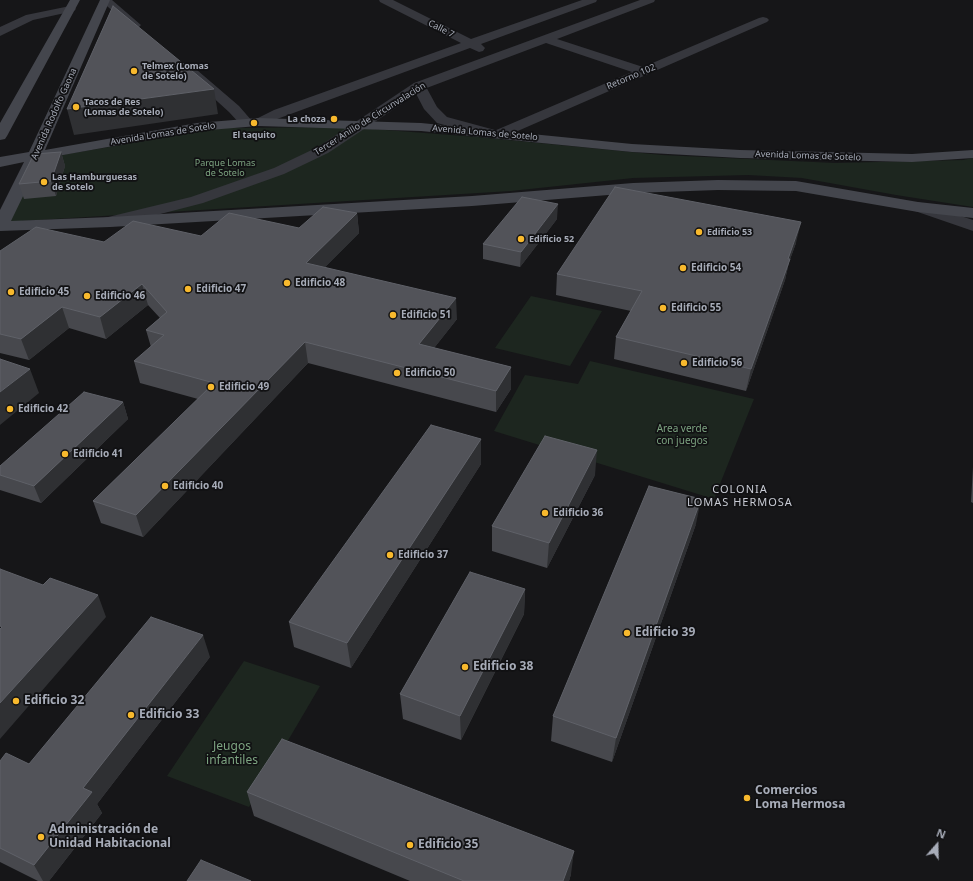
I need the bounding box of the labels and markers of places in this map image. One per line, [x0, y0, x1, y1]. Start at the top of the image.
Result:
place label: Telmex (Lomas de Sotelo) [142, 61, 209, 82]
marker: Telmex (Lomas de Sotelo) [129, 66, 139, 76]
place label: Tacos de Res (Lomas de Sotelo) [84, 97, 163, 118]
marker: Tacos de Res (Lomas de Sotelo) [71, 102, 81, 112]
place label: La choza [287, 114, 326, 124]
marker: La choza [329, 114, 339, 124]
marker: El taquito [249, 118, 259, 128]
place label: El taquito [232, 130, 276, 140]
place label: Las Hamburguesas de Sotelo [52, 172, 137, 193]
marker: Las Hamburguesas de Sotelo [39, 177, 49, 187]
marker: Edificio 53 [694, 227, 704, 237]
place label: Edificio 53 [707, 227, 752, 237]
marker: Edificio 52 [516, 234, 526, 244]
place label: Edificio 52 [529, 234, 574, 244]
place label: Edificio 54 [691, 262, 741, 274]
marker: Edificio 54 [678, 263, 688, 273]
place label: Edificio 48 [295, 277, 345, 289]
marker: Edificio 48 [282, 278, 292, 288]
place label: Edificio 47 [196, 283, 246, 295]
marker: Edificio 47 [183, 284, 193, 294]
place label: Edificio 45 [19, 286, 69, 298]
marker: Edificio 45 [6, 287, 16, 297]
place label: Edificio 46 [95, 290, 145, 302]
marker: Edificio 46 [82, 291, 92, 301]
place label: Edificio 55 [671, 302, 721, 314]
marker: Edificio 55 [658, 303, 668, 313]
place label: Edificio 51 [401, 309, 451, 321]
marker: Edificio 51 [388, 310, 398, 320]
place label: Edificio 56 [692, 357, 742, 369]
marker: Edificio 56 [679, 358, 689, 368]
place label: Edificio 50 [405, 367, 455, 379]
marker: Edificio 50 [392, 368, 402, 378]
place label: Edificio 49 [219, 381, 269, 393]
marker: Edificio 49 [206, 382, 216, 392]
place label: Edificio 42 [18, 403, 68, 415]
marker: Edificio 42 [5, 404, 15, 414]
place label: Edificio 41 [73, 448, 123, 460]
marker: Edificio 41 [60, 449, 70, 459]
place label: Edificio 40 [173, 480, 223, 492]
marker: Edificio 40 [160, 481, 170, 491]
place label: Edificio 36 [553, 507, 603, 519]
marker: Edificio 36 [540, 508, 550, 518]
place label: Edificio 37 [398, 549, 448, 561]
marker: Edificio 37 [385, 550, 395, 560]
place label: Edificio 39 [635, 626, 695, 640]
marker: Edificio 39 [622, 628, 632, 638]
place label: Edificio 38 [473, 660, 533, 674]
marker: Edificio 38 [460, 662, 470, 672]
place label: Edificio 32 [24, 694, 84, 708]
marker: Edificio 32 [11, 696, 21, 706]
place label: Edificio 33 [139, 708, 199, 722]
marker: Edificio 33 [126, 710, 136, 720]
place label: Comercios Loma Hermosa [755, 784, 845, 812]
marker: Comercios Loma Hermosa [742, 793, 752, 803]
place label: Administración de Unidad Habitacional [49, 823, 171, 851]
marker: Administración de Unidad Habitacional [36, 832, 46, 842]
place label: Edificio 35 [418, 838, 478, 852]
marker: Edificio 35 [405, 840, 415, 850]

